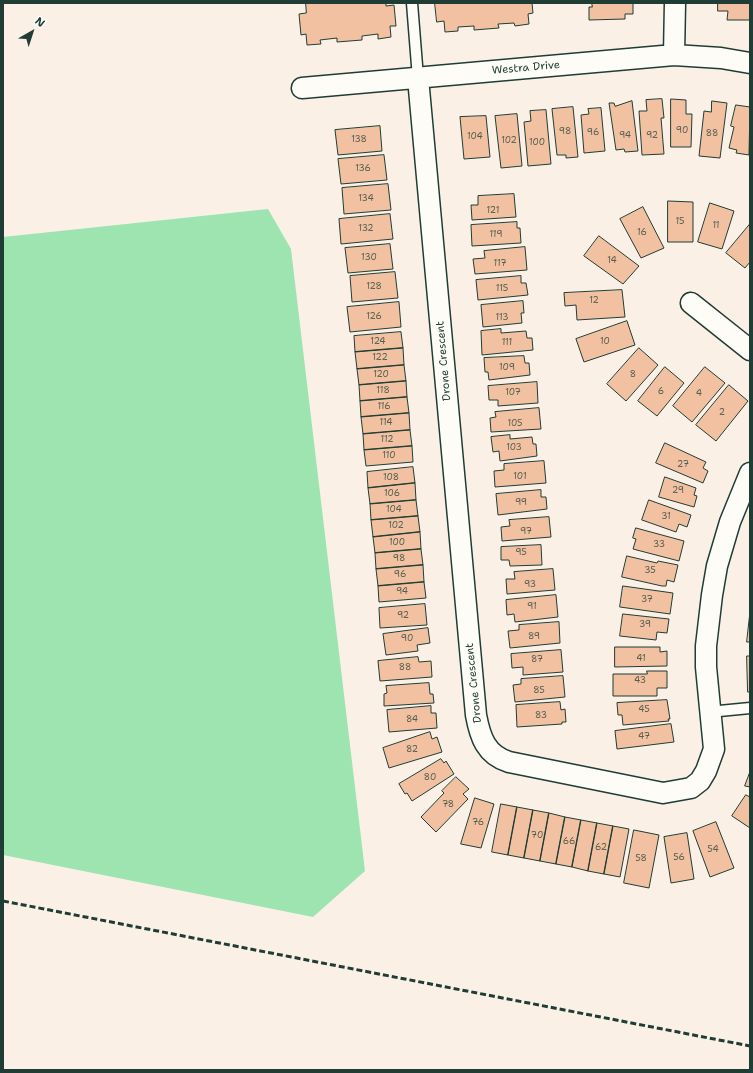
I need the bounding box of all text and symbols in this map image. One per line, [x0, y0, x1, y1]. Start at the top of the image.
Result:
north arrow [12, 12, 52, 52]
text: N [32, 14, 48, 31]
street label: Westra Drive [491, 58, 561, 78]
house number: 90 [676, 126, 688, 136]
house number: 98 [559, 127, 571, 137]
house number: 96 [587, 128, 599, 138]
house number: 88 [706, 129, 718, 139]
house number: 94 [619, 131, 631, 141]
house number: 92 [646, 131, 658, 141]
house number: 104 [467, 132, 483, 142]
house number: 138 [351, 135, 367, 145]
house number: 102 [501, 136, 517, 146]
house number: 100 [529, 138, 545, 148]
house number: 136 [355, 164, 371, 174]
house number: 134 [358, 194, 374, 204]
house number: 121 [487, 206, 499, 216]
house number: 15 [675, 217, 685, 227]
house number: 11 [712, 221, 720, 231]
house number: 132 [358, 224, 374, 234]
house number: 16 [637, 228, 647, 238]
house number: 119 [489, 230, 503, 240]
house number: 130 [361, 253, 377, 263]
house number: 14 [607, 256, 617, 266]
house number: 117 [493, 259, 507, 269]
house number: 128 [366, 282, 382, 292]
house number: 115 [496, 284, 508, 294]
house number: 12 [589, 296, 599, 306]
house number: 126 [366, 312, 382, 322]
house number: 113 [495, 313, 509, 323]
street label: Drone Crescent [434, 320, 454, 402]
house number: 124 [370, 337, 386, 347]
house number: 10 [600, 337, 610, 347]
house number: 111 [502, 338, 512, 348]
house number: 122 [372, 353, 388, 363]
house number: 109 [499, 363, 515, 373]
house number: 120 [373, 370, 389, 380]
house number: 8 [630, 370, 636, 380]
house number: 118 [376, 386, 390, 396]
house number: 6 [658, 387, 664, 397]
house number: 107 [505, 388, 521, 398]
house number: 4 [696, 389, 702, 399]
house number: 116 [377, 402, 391, 412]
house number: 2 [719, 408, 725, 418]
house number: 114 [379, 418, 393, 428]
house number: 105 [507, 419, 523, 429]
house number: 112 [380, 435, 394, 445]
house number: 103 [506, 443, 522, 453]
house number: 110 [382, 451, 396, 461]
house number: 27 [677, 460, 689, 470]
house number: 101 [513, 472, 527, 482]
house number: 108 [383, 473, 399, 483]
house number: 29 [672, 486, 684, 496]
house number: 106 [384, 489, 400, 499]
house number: 99 [515, 498, 527, 508]
house number: 104 [386, 505, 402, 515]
house number: 31 [661, 512, 671, 522]
house number: 102 [388, 521, 404, 531]
house number: 97 [520, 527, 532, 537]
house number: 100 [389, 538, 405, 548]
house number: 33 [653, 540, 665, 550]
house number: 95 [515, 548, 527, 558]
house number: 98 [393, 554, 405, 564]
house number: 35 [644, 566, 656, 576]
house number: 96 [394, 570, 406, 580]
house number: 93 [524, 580, 536, 590]
house number: 94 [396, 587, 408, 597]
house number: 37 [641, 595, 653, 605]
house number: 91 [527, 602, 537, 612]
house number: 92 [397, 611, 409, 621]
house number: 39 [639, 620, 651, 630]
house number: 89 [528, 632, 540, 642]
house number: 90 [401, 634, 413, 644]
street label: Drone Crescent [463, 642, 485, 724]
house number: 41 [636, 654, 646, 664]
house number: 87 [531, 655, 543, 665]
house number: 88 [399, 663, 411, 673]
house number: 43 [634, 676, 646, 686]
house number: 85 [533, 686, 545, 696]
house number: 45 [638, 705, 650, 715]
house number: 83 [535, 711, 547, 721]
house number: 84 [406, 715, 418, 725]
house number: 47 [638, 732, 650, 742]
house number: 82 [406, 745, 418, 755]
house number: 80 [424, 773, 436, 783]
house number: 78 [442, 800, 454, 810]
house number: 76 [472, 818, 484, 828]
house number: 70 [531, 831, 543, 841]
house number: 66 [563, 837, 575, 847]
house number: 62 [595, 843, 607, 853]
house number: 54 [707, 845, 719, 855]
house number: 56 [673, 853, 685, 863]
house number: 58 [635, 854, 647, 864]

